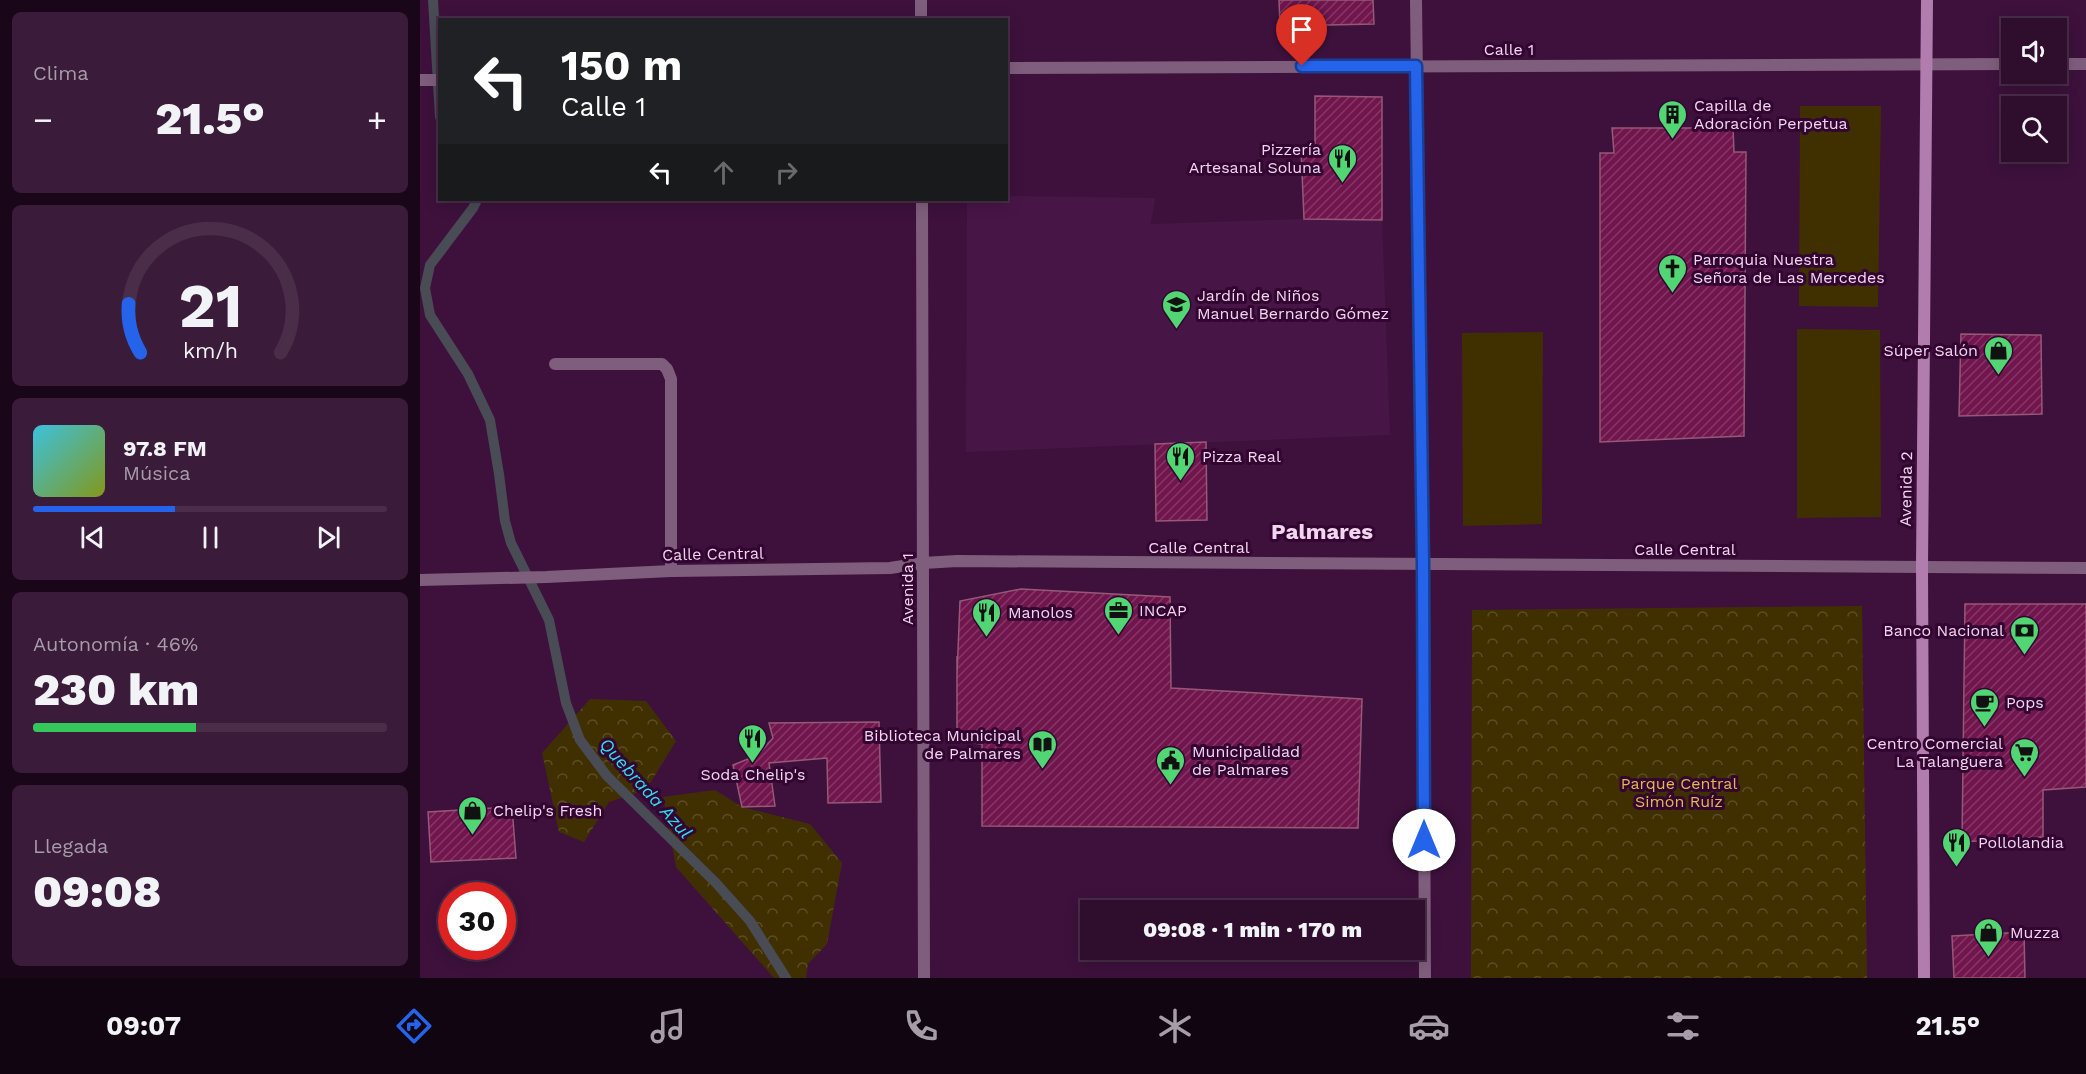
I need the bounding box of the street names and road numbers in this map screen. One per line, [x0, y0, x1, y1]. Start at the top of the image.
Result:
street label: Calle 1 [1484, 40, 1534, 59]
street label: Avenida 2 [1896, 451, 1916, 527]
street label: Calle Central [1148, 538, 1250, 557]
street label: Calle Central [1634, 540, 1736, 559]
street label: Calle Central [662, 544, 764, 564]
street label: Avenida 1 [898, 553, 917, 625]

